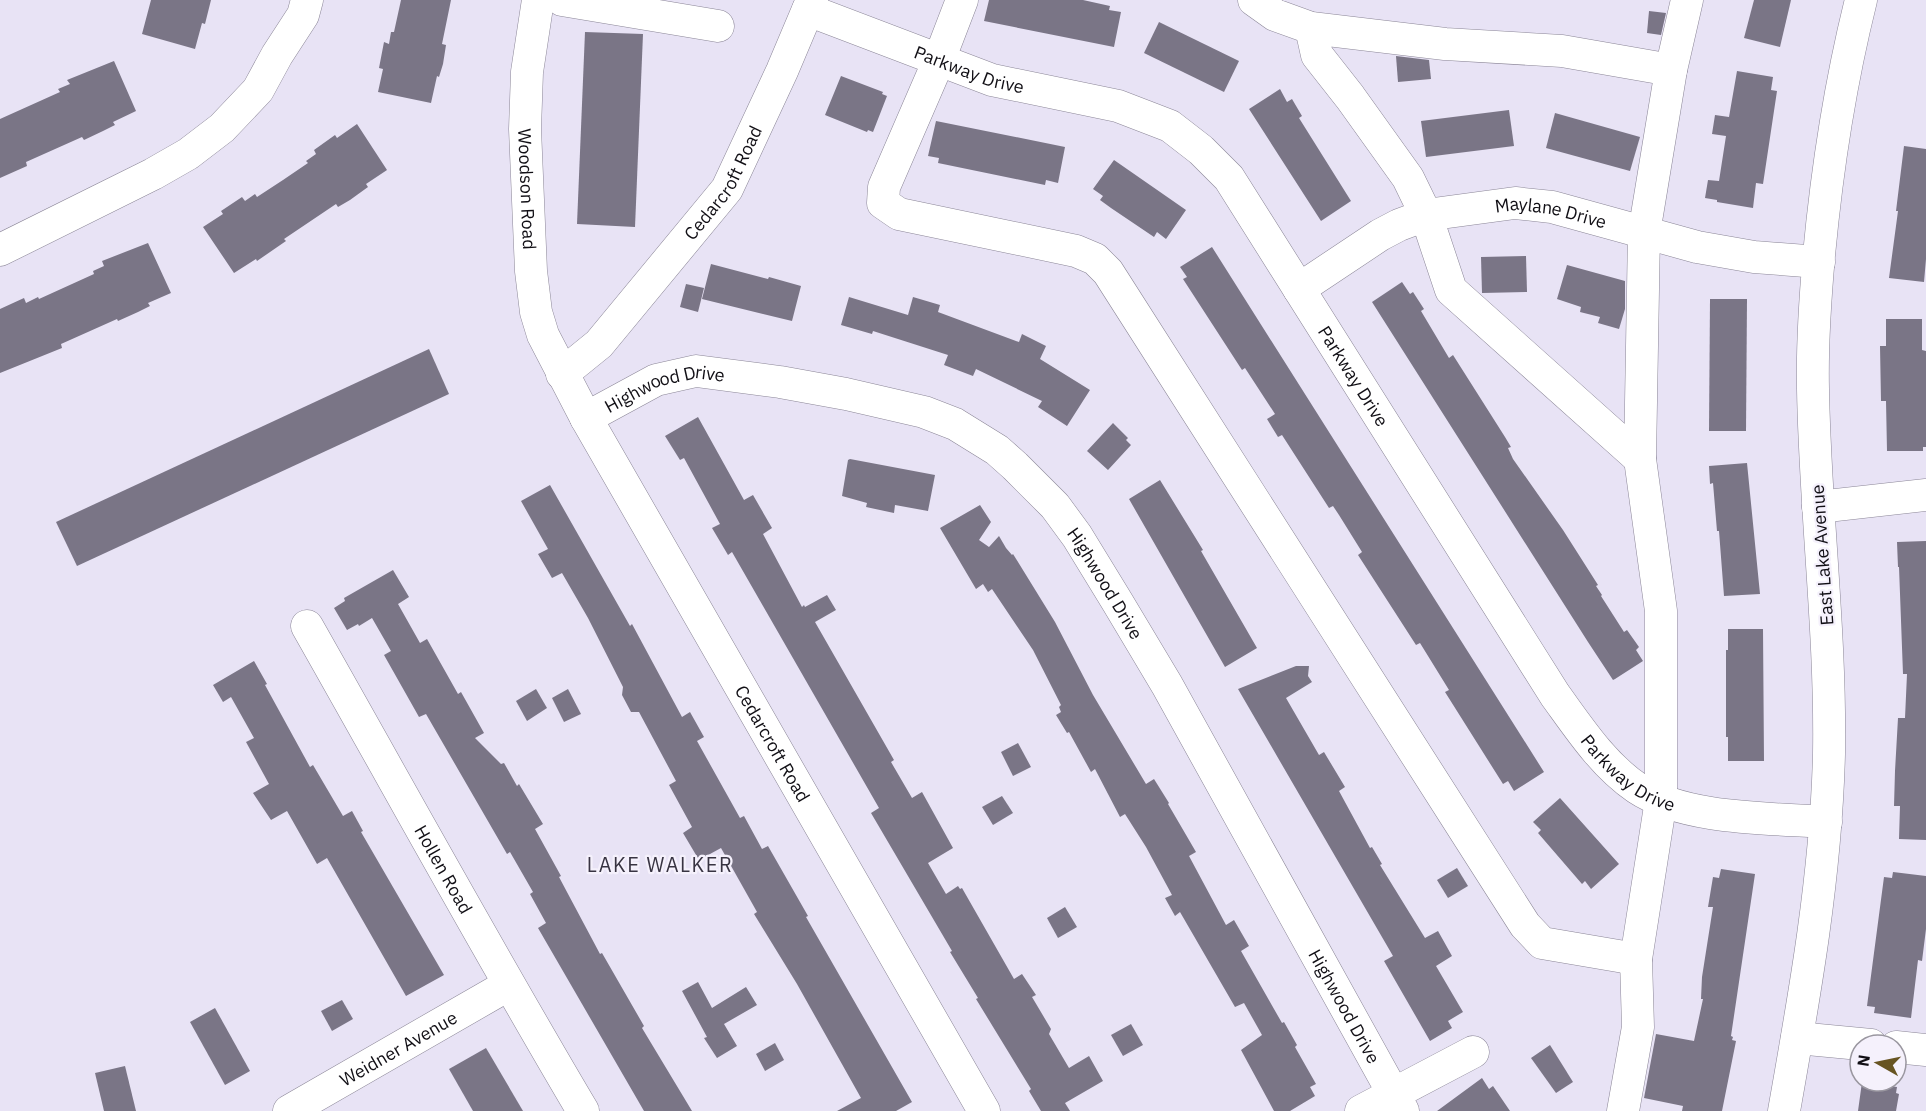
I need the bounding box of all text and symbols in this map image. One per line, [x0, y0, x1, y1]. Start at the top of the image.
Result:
street label: Parkway Drive [911, 40, 1026, 98]
street label: Cedarcroft Road [679, 122, 767, 244]
street label: Woodson Road [513, 128, 542, 250]
street label: Maylane Drive [1493, 191, 1609, 233]
street label: Parkway Drive [1313, 321, 1394, 431]
street label: Highwood Drive [600, 360, 726, 417]
street label: East Lake Avenue [1806, 484, 1838, 626]
street label: Highwood Drive [1063, 522, 1149, 643]
street label: Cedarcroft Road [730, 681, 815, 806]
street label: Parkway Drive [1576, 729, 1678, 816]
street label: Hollen Road [410, 821, 478, 918]
district label: LAKE WALKER [587, 851, 733, 878]
street label: Highwood Drive [1304, 945, 1386, 1067]
street label: Weidner Avenue [335, 1005, 461, 1091]
north arrow [1848, 1033, 1908, 1093]
text: N [1852, 1053, 1874, 1068]

